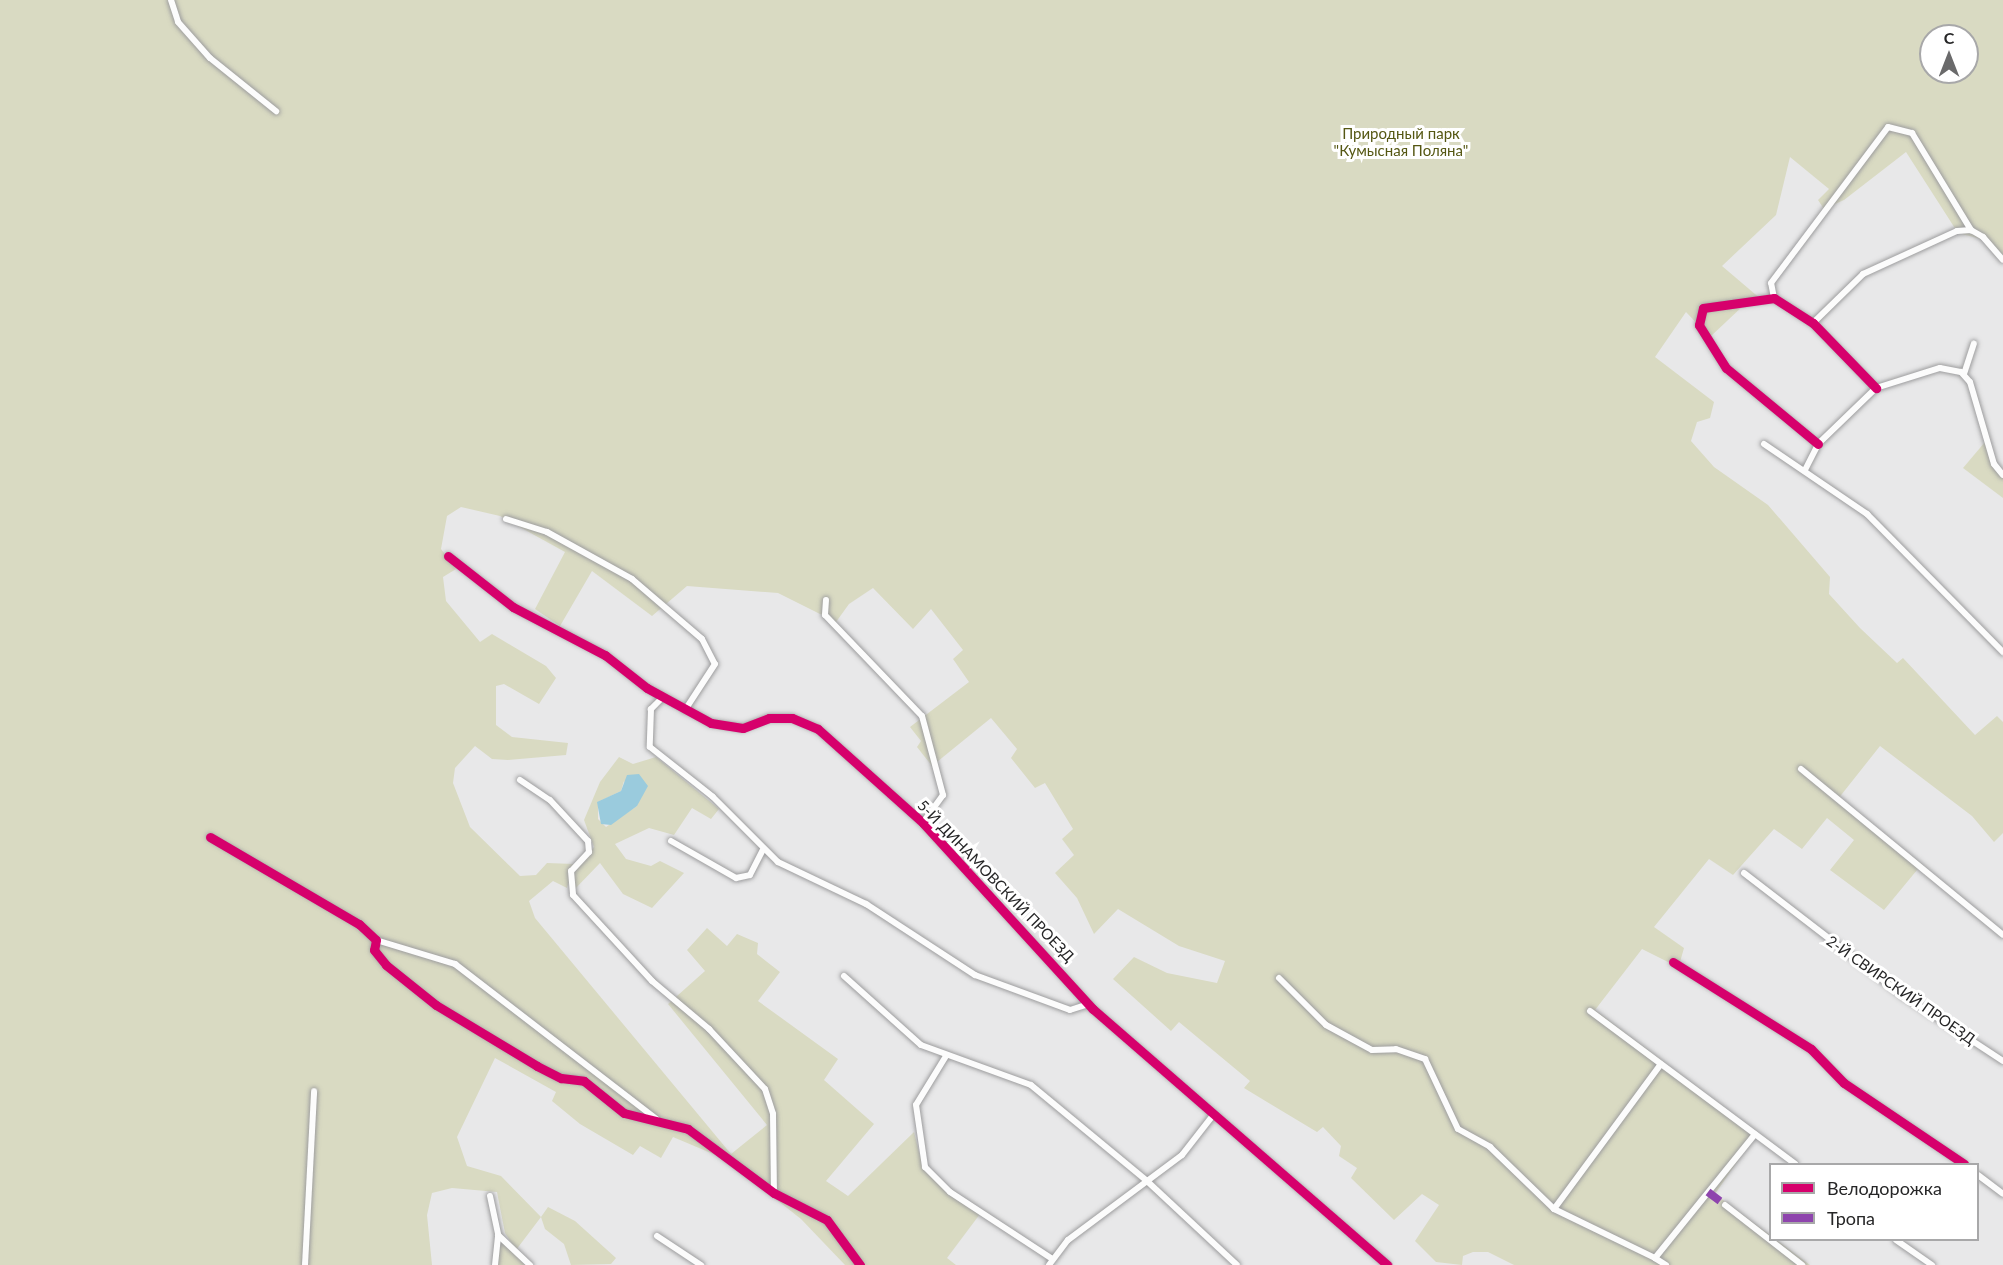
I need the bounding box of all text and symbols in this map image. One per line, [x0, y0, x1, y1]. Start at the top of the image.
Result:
north arrow [1919, 24, 1979, 84]
text: С [1944, 28, 1954, 47]
park label: Природный парк "Кумысная Поляна" [1334, 124, 1468, 159]
street label: 5-Й ДИНАМОВСКИЙ ПРОЕЗД [914, 796, 1078, 966]
street label: 2-Й СВИРСКИЙ ПРОЕЗД [1823, 932, 1979, 1048]
legend [1769, 1163, 1979, 1241]
text: Велодорожка [1827, 1177, 1942, 1199]
text: Тропа [1827, 1207, 1875, 1229]

